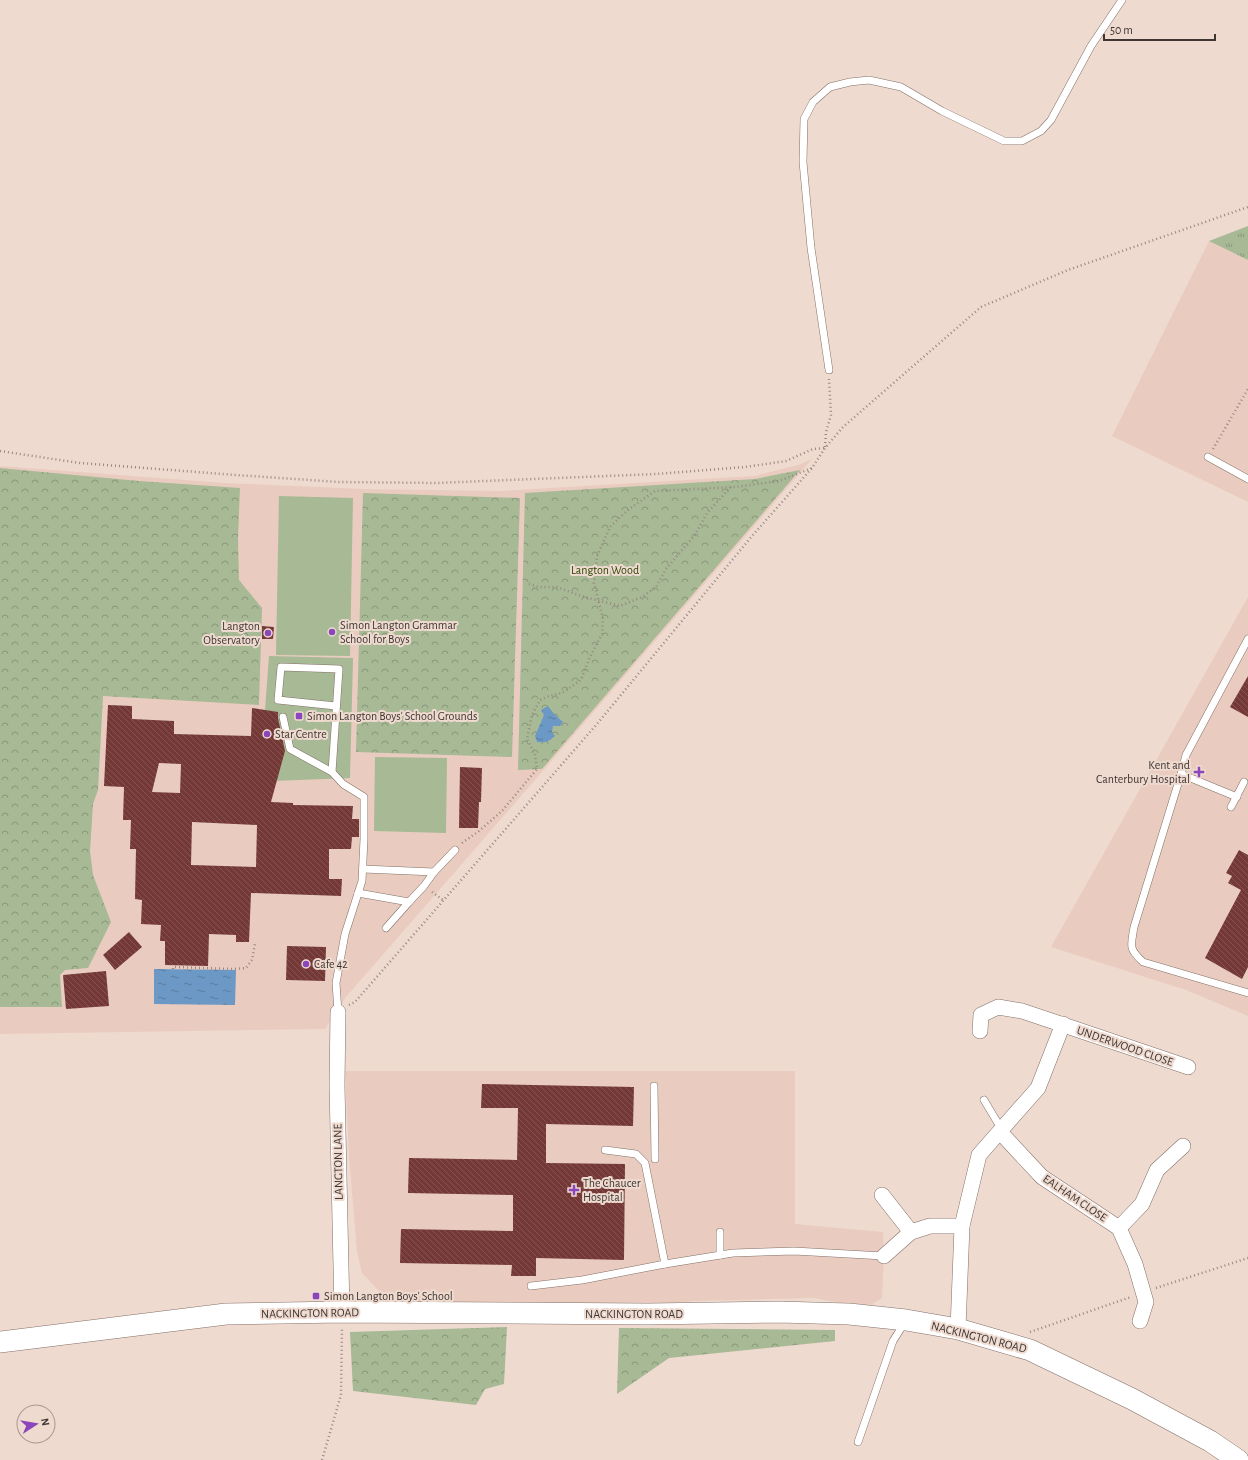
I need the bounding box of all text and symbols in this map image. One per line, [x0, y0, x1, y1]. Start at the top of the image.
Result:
scale bar [1104, 16, 1215, 42]
text: 50 m [1110, 24, 1133, 36]
park label: Langton Wood [571, 564, 639, 576]
place label: Simon Langton Grammar School for Boys [340, 619, 457, 646]
place label: Langton Observatory [203, 620, 260, 647]
marker: Simon Langton Grammar School for Boys [327, 627, 337, 637]
marker: Langton Observatory [263, 628, 273, 638]
place label: Simon Langton Boys' School Grounds [307, 710, 477, 723]
marker: Simon Langton Boys' School Grounds [294, 711, 304, 721]
place label: Star Centre [275, 728, 327, 740]
marker: Star Centre [262, 729, 272, 739]
place label: Kent and Canterbury Hospital [1096, 759, 1190, 786]
marker: Kent and Canterbury Hospital [1193, 766, 1205, 778]
place label: Cafe 42 [314, 958, 348, 970]
marker: Cafe 42 [301, 959, 311, 969]
street label: UNDERWOOD CLOSE [1075, 1024, 1175, 1068]
street label: LANGTON LANE [331, 1124, 345, 1200]
street label: EALHAM CLOSE [1041, 1172, 1109, 1224]
place label: The Chaucer Hospital [583, 1177, 641, 1203]
marker: The Chaucer Hospital [568, 1184, 580, 1196]
place label: Simon Langton Boys' School [324, 1290, 453, 1303]
marker: Simon Langton Boys' School [311, 1291, 321, 1301]
street label: NACKINGTON ROAD [261, 1306, 359, 1320]
street label: NACKINGTON ROAD [585, 1308, 683, 1320]
street label: NACKINGTON ROAD [930, 1319, 1028, 1355]
north arrow [16, 1404, 56, 1444]
text: N [39, 1417, 51, 1427]

